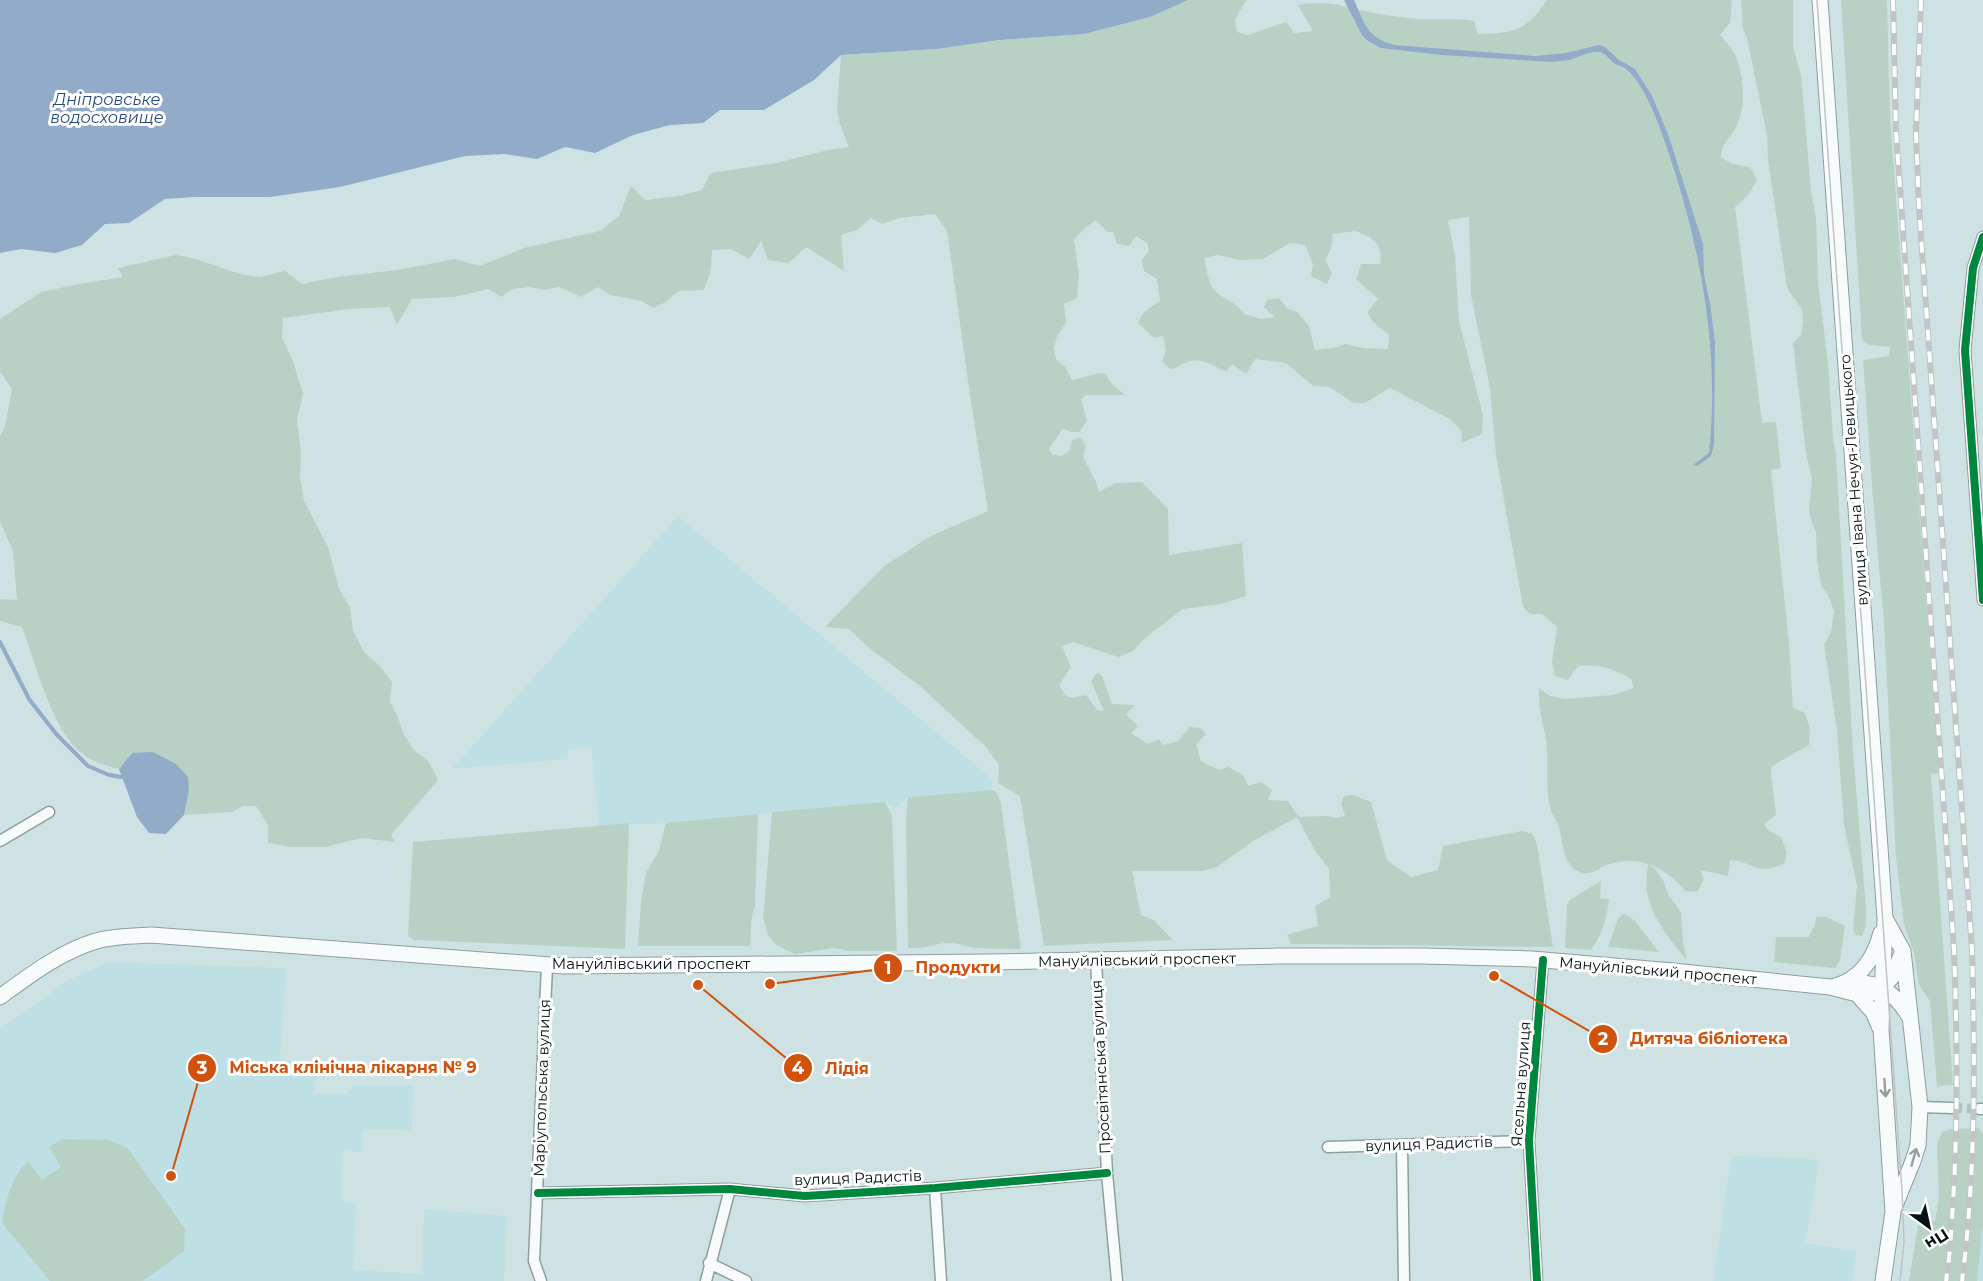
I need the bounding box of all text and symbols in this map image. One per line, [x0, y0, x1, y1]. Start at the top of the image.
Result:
water label: Дніпровське водосховище [50, 90, 164, 127]
street label: вулиця Івана Нечуя-Левицького [1835, 354, 1872, 606]
street label: Мануйлівський проспект [1038, 948, 1237, 971]
callout: Продукти [873, 951, 1013, 985]
street label: Мануйлівський проспект [1558, 952, 1759, 989]
street label: Мануйлівський проспект [552, 954, 751, 973]
text: 1 [884, 957, 892, 979]
text: Продукти [915, 958, 1001, 977]
street label: Просвітянська вулиця [1086, 979, 1115, 1155]
street label: Маріупольська вулиця [529, 999, 554, 1177]
street label: Ясельна вулиця [1507, 1021, 1534, 1147]
callout: Дитяча бібліотека [1588, 1022, 1800, 1056]
text: 2 [1598, 1028, 1609, 1050]
text: Дитяча бібліотека [1630, 1029, 1788, 1048]
callout: Міська клінічна лікарня № 9 [187, 1051, 489, 1085]
callout: Лідія [783, 1051, 880, 1085]
text: 3 [196, 1057, 208, 1079]
text: 4 [792, 1057, 805, 1079]
text: Міська клінічна лікарня № 9 [229, 1058, 477, 1077]
text: Лідія [825, 1059, 869, 1078]
one-way arrow [1879, 1077, 1890, 1097]
street label: вулиця Радистів [1365, 1132, 1493, 1155]
one-way arrow [1909, 1148, 1920, 1167]
street label: вулиця Радистів [794, 1166, 922, 1189]
north arrow [1899, 1197, 1959, 1257]
text: Пн [1922, 1225, 1952, 1254]

